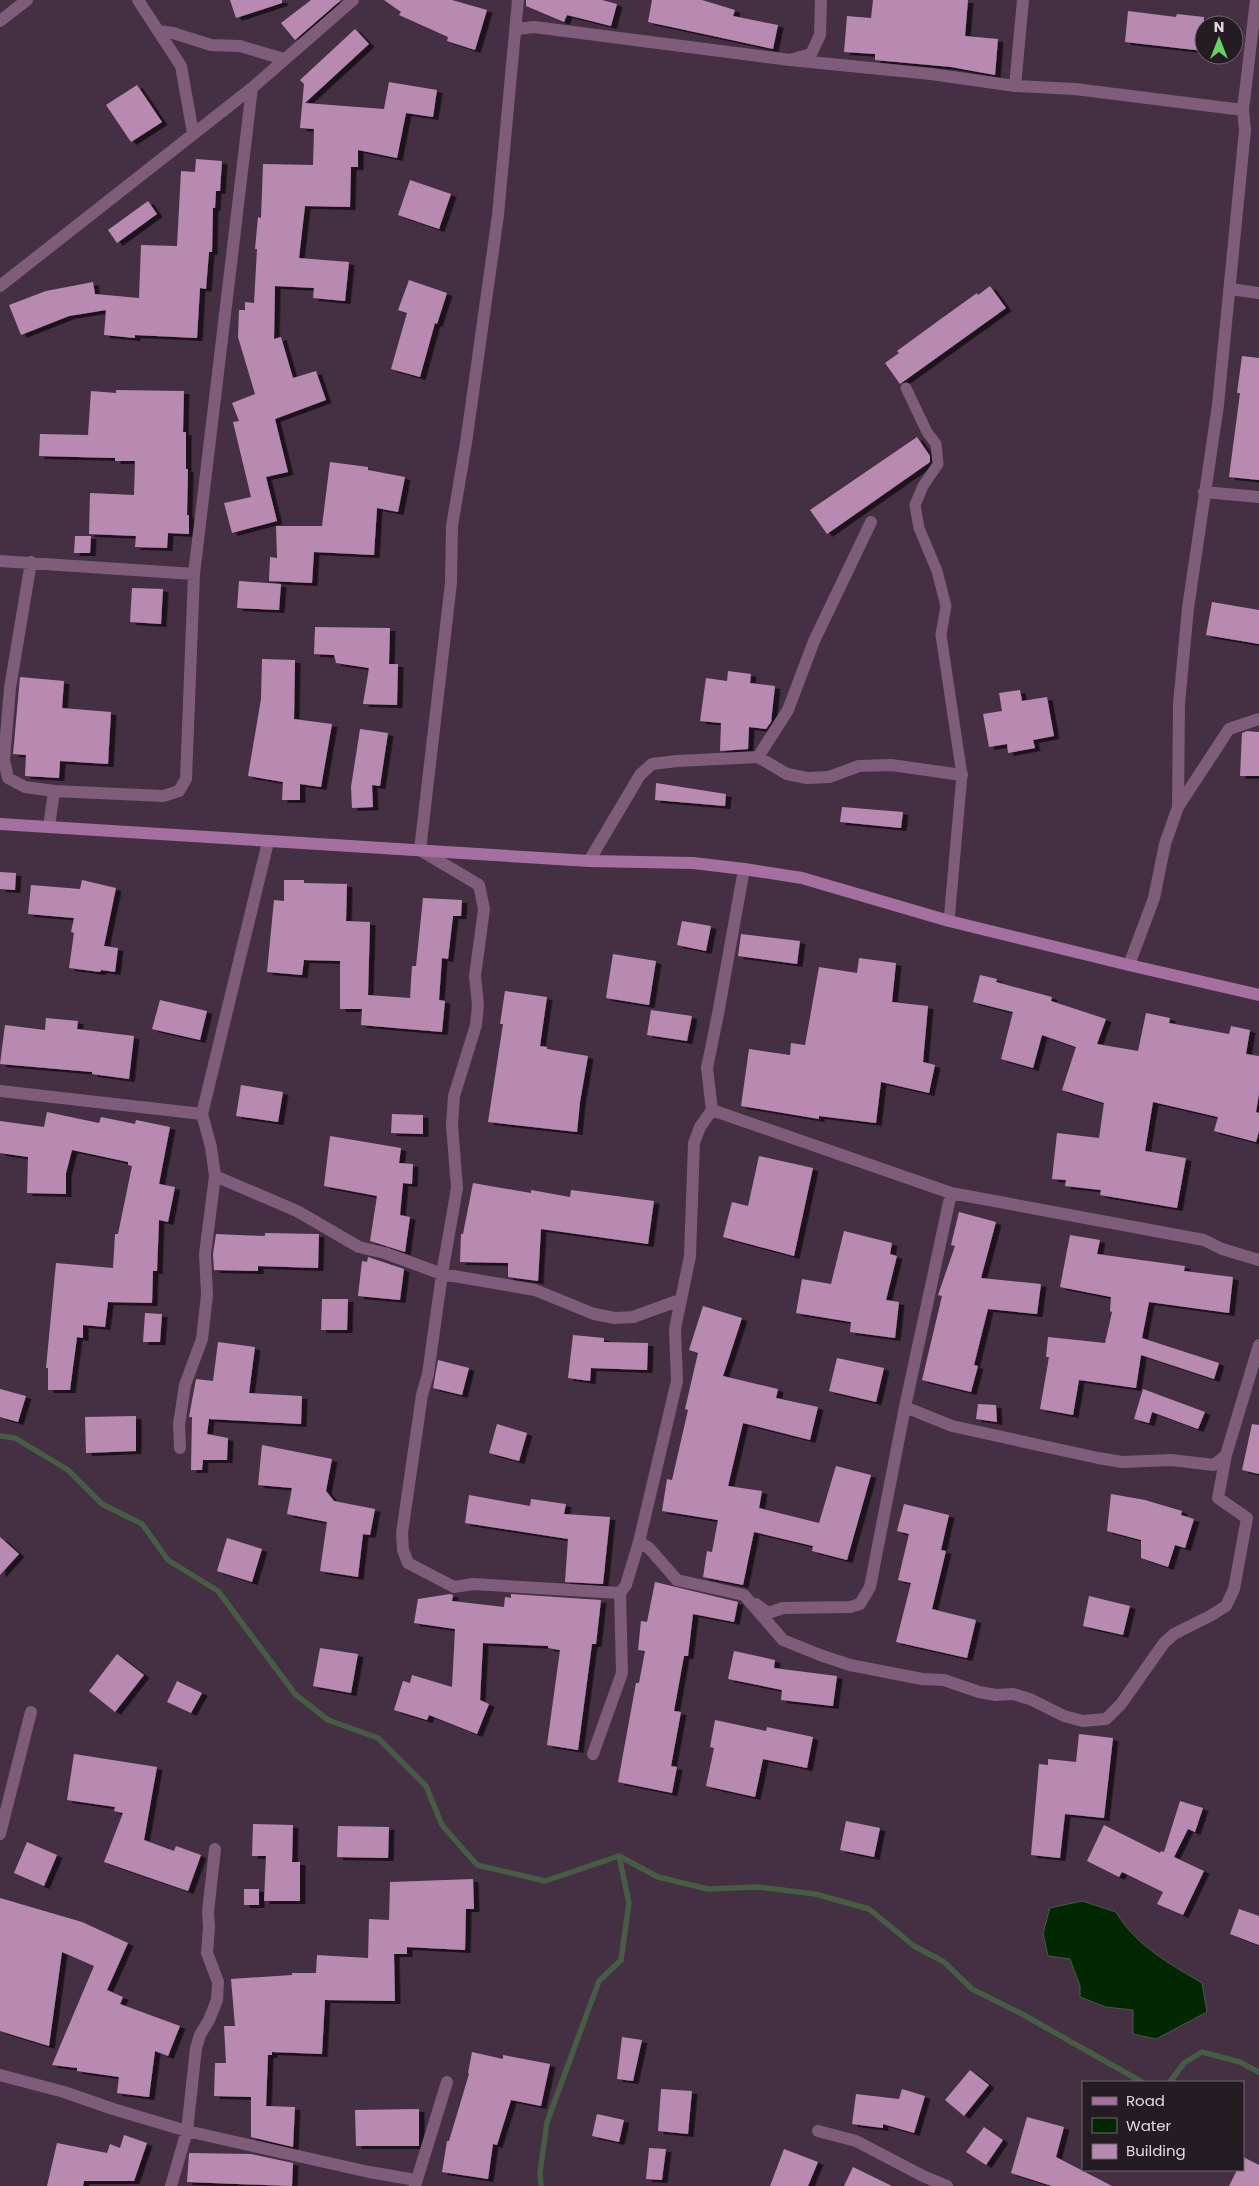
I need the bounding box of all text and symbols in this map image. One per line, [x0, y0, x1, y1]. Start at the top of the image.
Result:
north arrow [1194, 15, 1244, 65]
text: N [1214, 17, 1224, 37]
legend [1082, 2081, 1244, 2171]
text: Road [1126, 2090, 1165, 2111]
text: Water [1126, 2115, 1172, 2136]
text: Building [1126, 2140, 1186, 2161]

